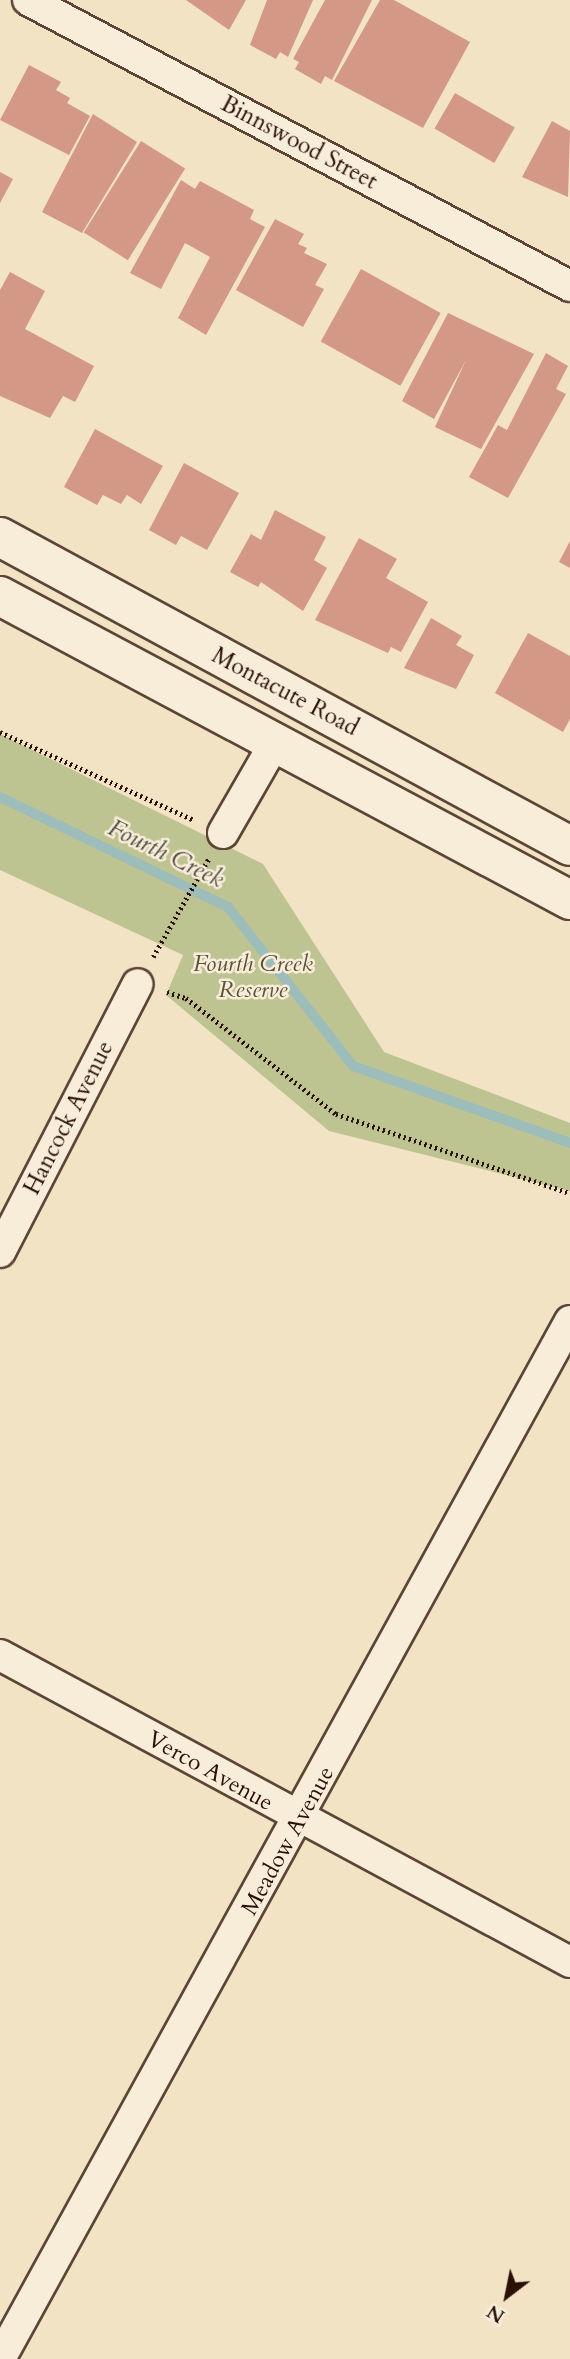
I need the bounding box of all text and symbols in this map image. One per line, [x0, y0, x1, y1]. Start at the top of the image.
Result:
street label: Binnswood Street [216, 90, 382, 196]
street label: Montacute Road [207, 642, 363, 742]
water label: Fourth Creek [104, 814, 228, 894]
park label: Fourth Creek Reserve [193, 950, 313, 1004]
street label: Hancock Avenue [18, 1037, 120, 1199]
street label: Verco Avenue [142, 1725, 278, 1817]
street label: Meadow Avenue [236, 1762, 340, 1920]
north arrow [472, 2261, 542, 2331]
text: N [482, 2298, 510, 2329]

